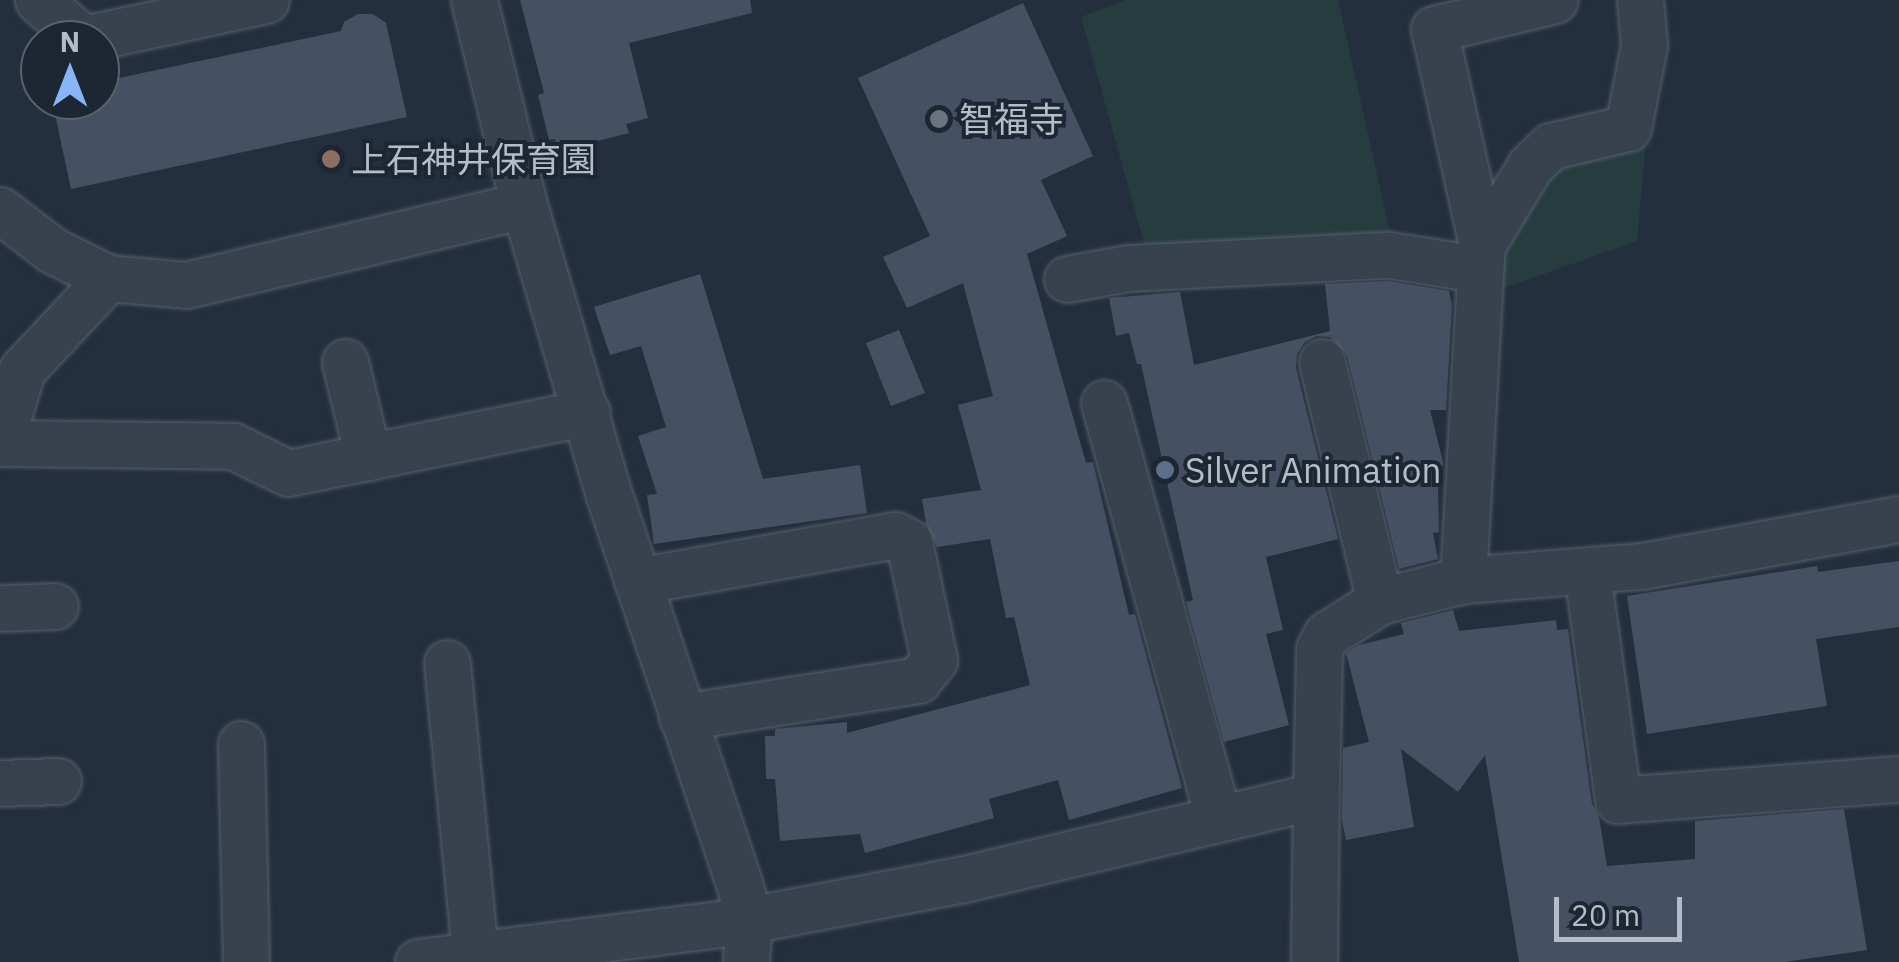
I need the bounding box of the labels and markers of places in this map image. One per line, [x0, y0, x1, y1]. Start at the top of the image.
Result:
place label: 智福寺 [959, 98, 1064, 140]
marker: 智福寺 [928, 108, 950, 130]
place label: 上石神井保育園 [351, 138, 596, 180]
marker: 上石神井保育園 [320, 148, 342, 170]
place label: Silver Animation [1185, 449, 1441, 491]
marker: Silver Animation [1154, 459, 1176, 481]

